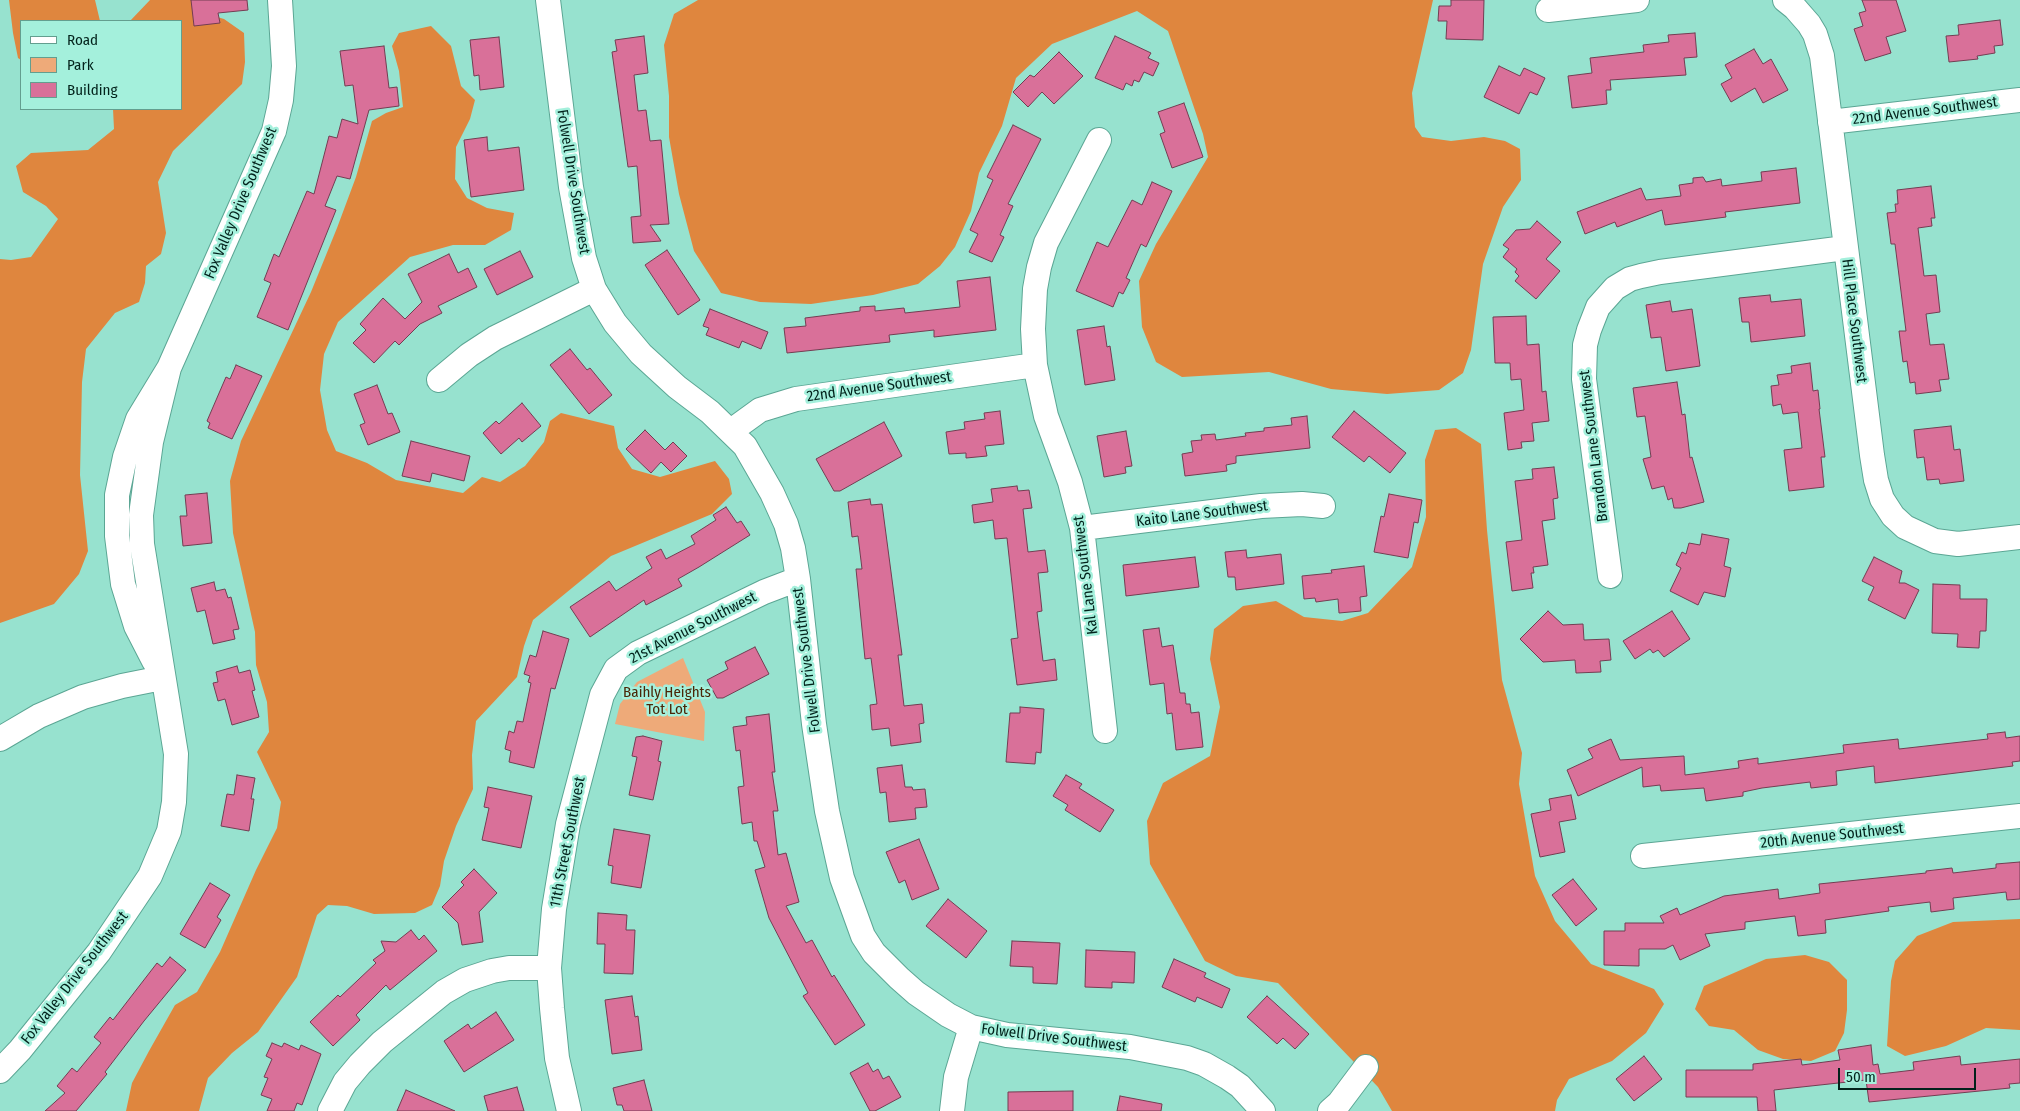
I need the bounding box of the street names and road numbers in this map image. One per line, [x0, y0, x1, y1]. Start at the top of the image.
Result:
street label: 22nd Avenue Southwest [1852, 93, 1998, 129]
street label: Folwell Drive Southwest [553, 108, 593, 256]
street label: Fox Valley Drive Southwest [201, 124, 281, 282]
street label: Hill Place Southwest [1837, 258, 1871, 384]
street label: 22nd Avenue Southwest [806, 368, 952, 406]
street label: Brandon Lane Southwest [1576, 369, 1612, 523]
street label: Kaito Lane Southwest [1135, 497, 1269, 531]
street label: Kal Lane Southwest [1070, 514, 1102, 636]
street label: Folwell Drive Southwest [789, 586, 825, 734]
street label: 21st Avenue Southwest [626, 588, 760, 668]
street label: 11th Street Southwest [546, 775, 590, 909]
street label: 20th Avenue Southwest [1760, 820, 1904, 852]
street label: Fox Valley Drive Southwest [18, 908, 132, 1048]
street label: Folwell Drive Southwest [980, 1020, 1128, 1056]

